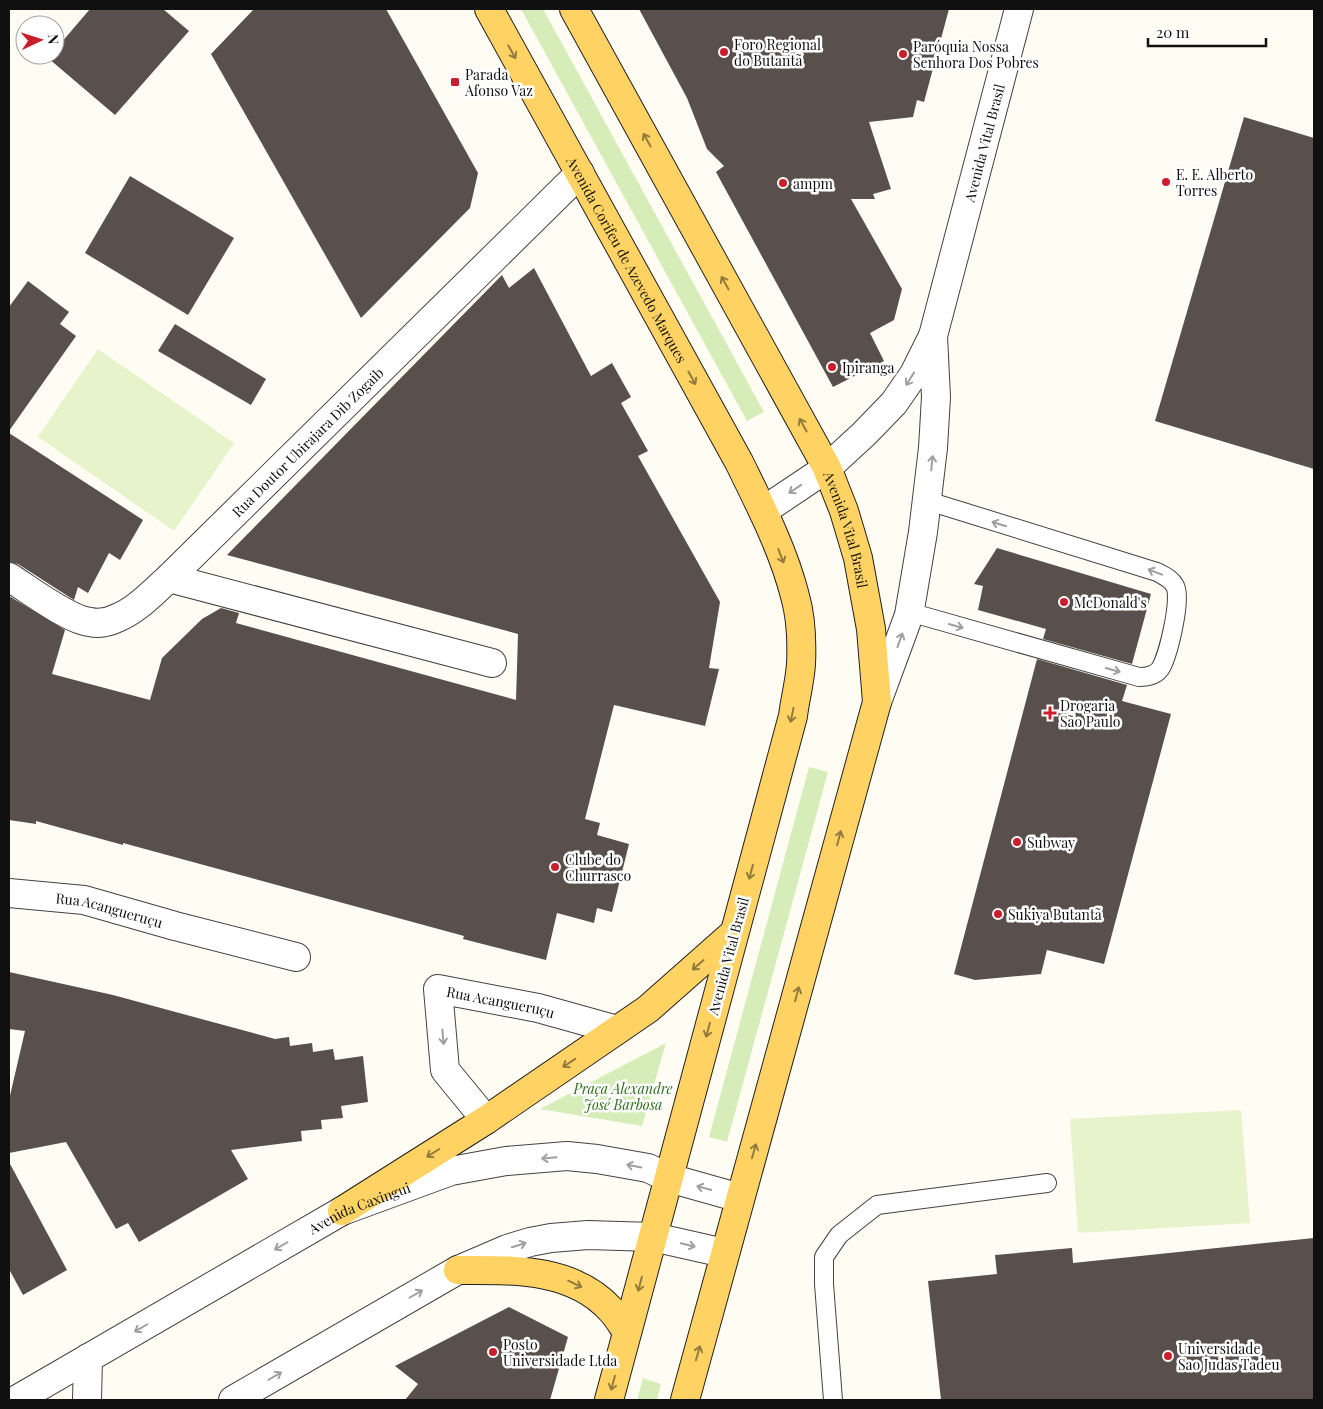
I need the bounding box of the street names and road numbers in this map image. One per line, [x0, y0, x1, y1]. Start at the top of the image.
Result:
street label: Avenida Vital Brasil [959, 82, 1008, 205]
street label: Avenida Corifeu de Azevedo Marques [562, 152, 692, 366]
street label: Rua Doutor Ubirajara Dib Zogaib [227, 363, 387, 521]
street label: Avenida Vital Brasil [819, 467, 873, 590]
street label: Rua Acangueruçu [55, 888, 165, 932]
street label: Avenida Vital Brasil [703, 895, 753, 1018]
street label: Rua Acangueruçu [445, 981, 557, 1022]
street label: Avenida Caxingui [304, 1177, 413, 1239]

